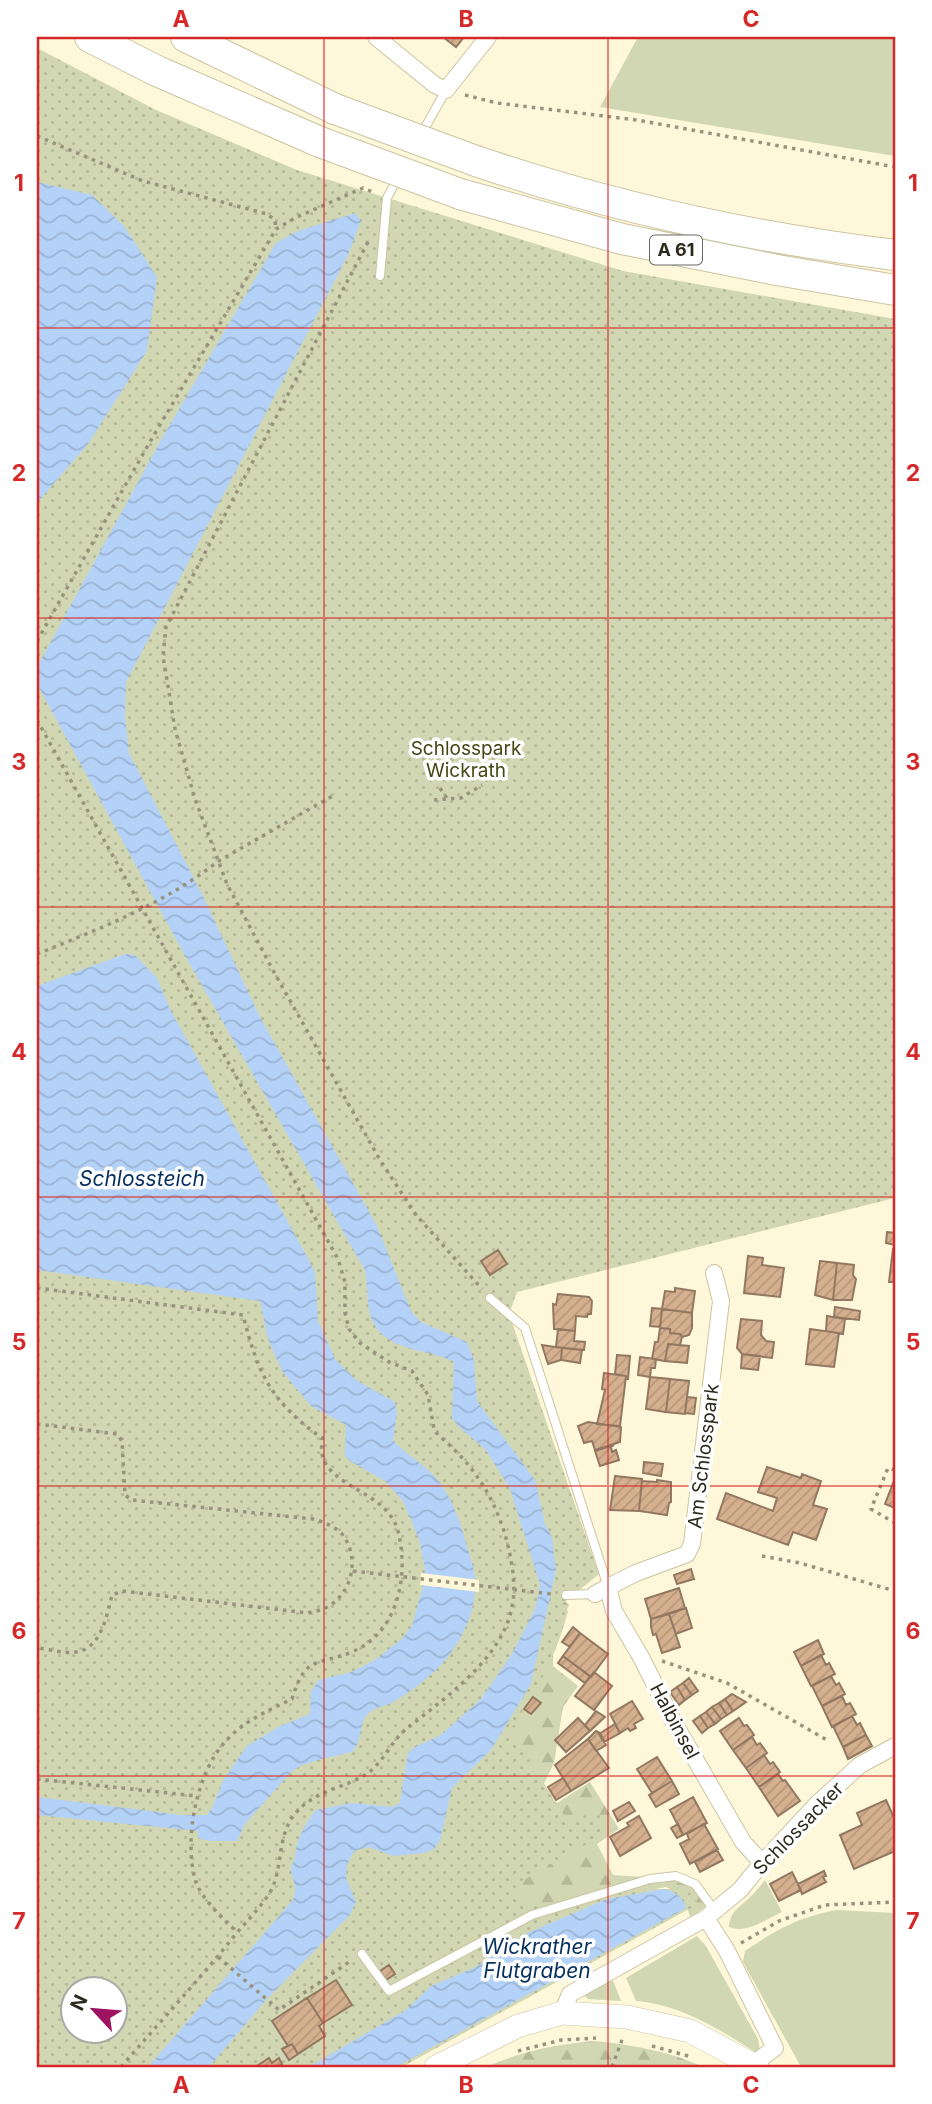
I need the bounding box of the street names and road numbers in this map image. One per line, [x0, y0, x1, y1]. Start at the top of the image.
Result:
road number: A 61 [650, 236, 702, 264]
street label: Am Schlosspark [683, 1382, 724, 1530]
street label: Halbinsel [645, 1679, 704, 1763]
street label: Schlossacker [748, 1777, 848, 1880]

